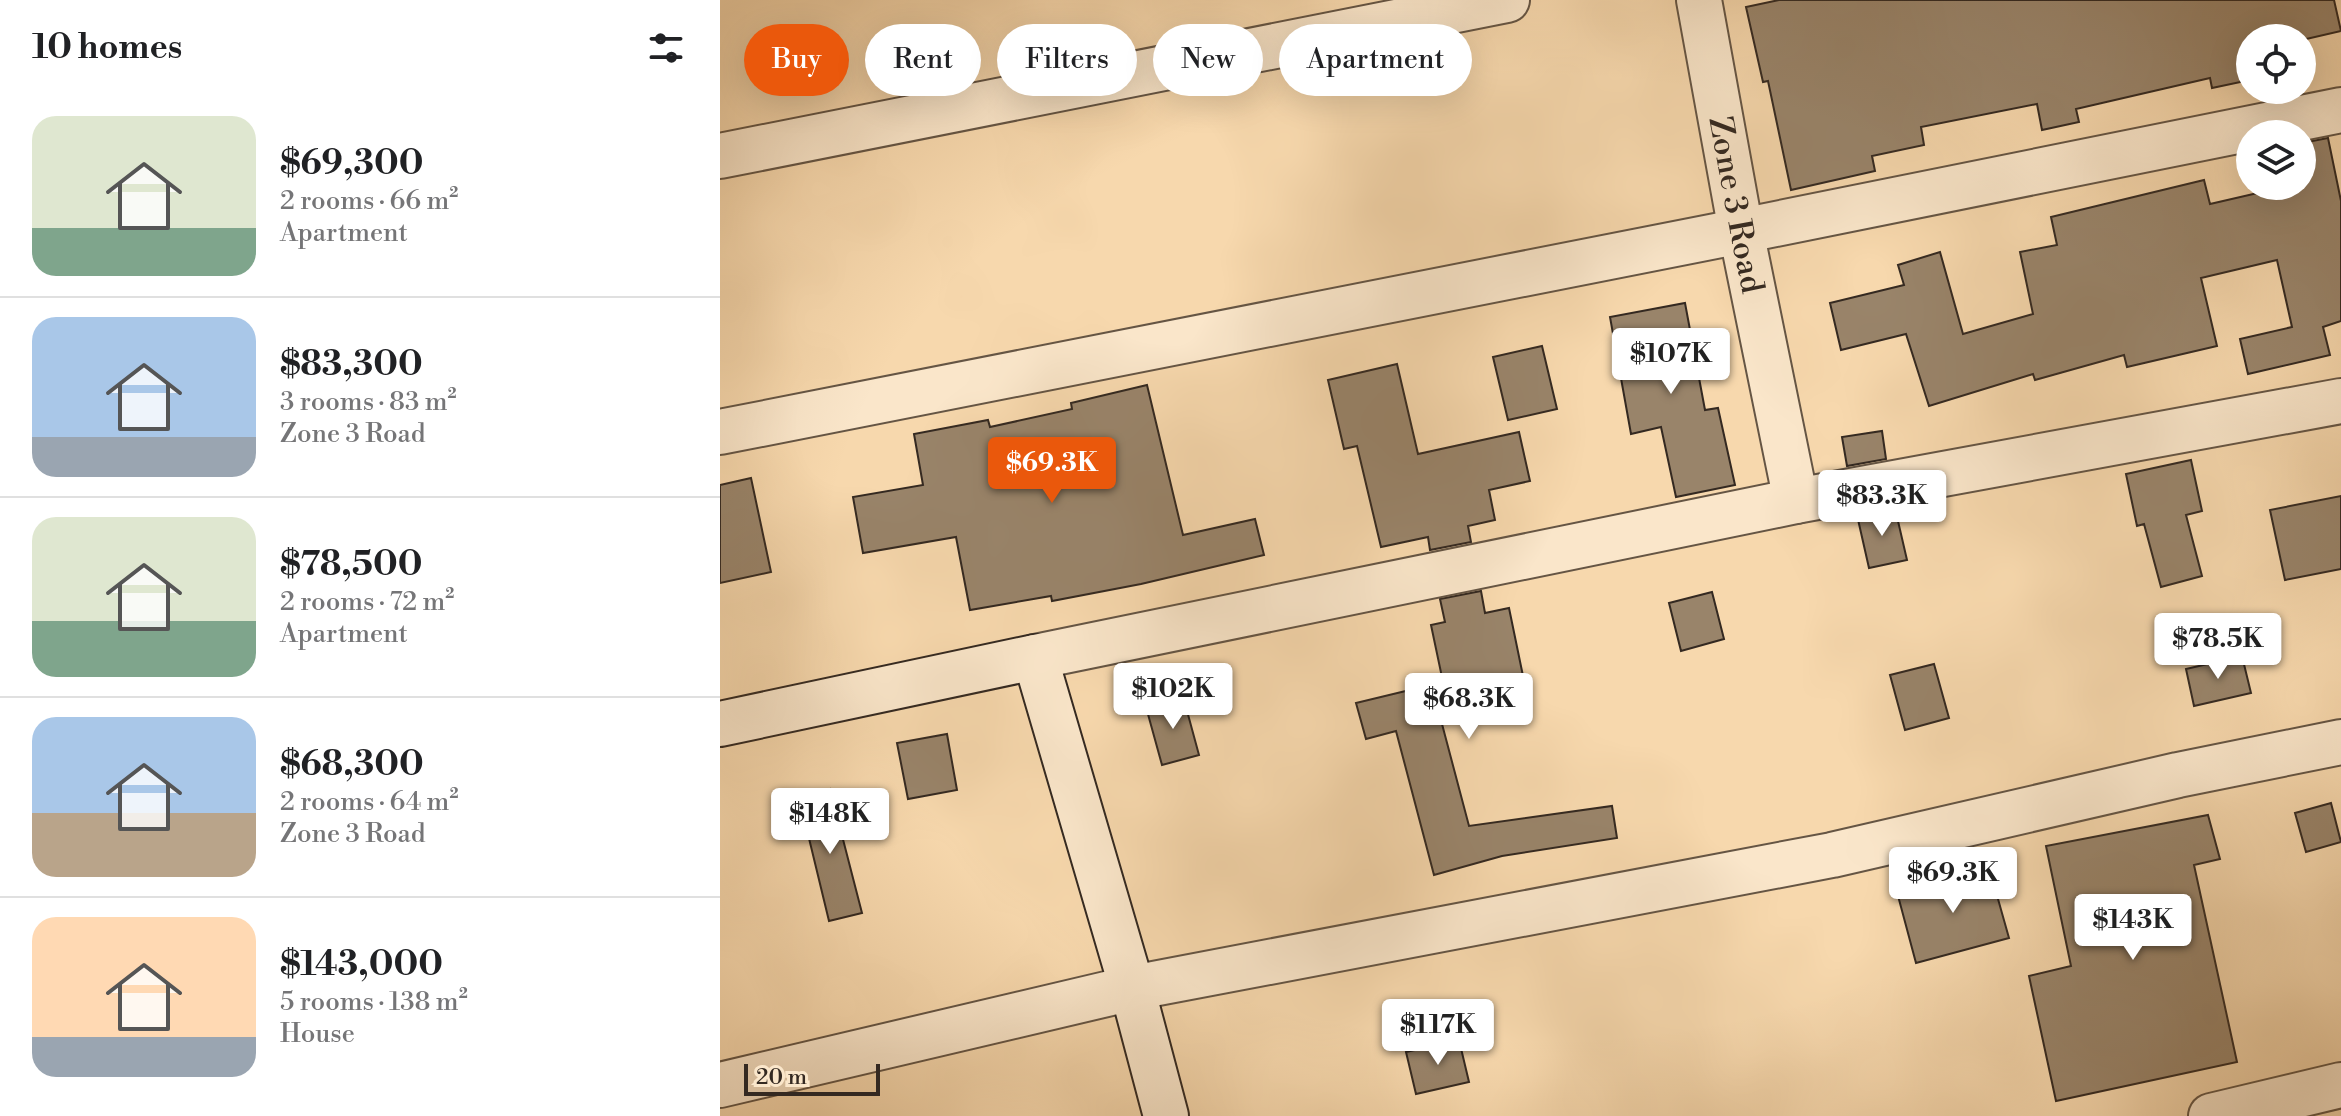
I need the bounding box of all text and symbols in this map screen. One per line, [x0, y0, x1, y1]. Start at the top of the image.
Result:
chip: Buy [744, 24, 849, 96]
chip: Rent [865, 24, 981, 96]
chip: Filters [997, 24, 1137, 96]
chip: New [1153, 24, 1263, 96]
chip: Apartment [1279, 24, 1472, 96]
map controls [2236, 24, 2316, 200]
button: locate [2236, 24, 2316, 104]
icon: filters [644, 26, 688, 70]
text: 10 homes [32, 27, 182, 69]
street label: Zone 3 Road [1700, 113, 1772, 297]
button: layers [2236, 120, 2316, 200]
text: $69,300 [280, 143, 423, 185]
icon: home [96, 148, 192, 244]
text: 2 rooms · 66 m² [280, 185, 458, 217]
text: Apartment [280, 217, 408, 249]
pin: $107K [1615, 328, 1727, 396]
text: $107K [1630, 338, 1712, 370]
text: $83,300 [280, 344, 423, 386]
icon: home [96, 349, 192, 445]
text: 3 rooms · 83 m² [280, 386, 457, 418]
text: Zone 3 Road [280, 418, 426, 450]
pin: $69.3K [987, 437, 1117, 505]
text: $69.3K [1006, 447, 1098, 479]
pin: $83.3K [1817, 470, 1947, 538]
text: $83.3K [1836, 480, 1928, 512]
text: $78,500 [280, 544, 422, 586]
icon: home [96, 549, 192, 645]
text: 2 rooms · 72 m² [280, 586, 454, 618]
pin: $78.5K [2153, 613, 2283, 681]
text: Apartment [280, 618, 408, 650]
text: $78.5K [2172, 623, 2264, 655]
pin: $102K [1117, 663, 1229, 731]
text: $102K [1131, 673, 1215, 705]
pin: $68.3K [1404, 673, 1534, 741]
text: $68.3K [1423, 683, 1515, 715]
text: $68,300 [280, 744, 424, 786]
icon: home [96, 749, 192, 845]
text: 2 rooms · 64 m² [280, 786, 459, 818]
pin: $148K [774, 788, 886, 856]
text: $148K [789, 798, 871, 830]
text: Zone 3 Road [280, 818, 426, 850]
pin: $69.3K [1888, 847, 2018, 915]
text: $69.3K [1907, 857, 1999, 889]
pin: $143K [2077, 894, 2189, 962]
text: $143K [2093, 904, 2173, 936]
text: $143,000 [280, 944, 443, 986]
icon: home [96, 949, 192, 1045]
text: 5 rooms · 138 m² [280, 986, 468, 1018]
pin: $117K [1382, 999, 1494, 1067]
text: $117K [1400, 1009, 1476, 1041]
text: House [280, 1018, 355, 1050]
scale bar [744, 1060, 880, 1096]
text: 20 m [756, 1064, 807, 1091]

